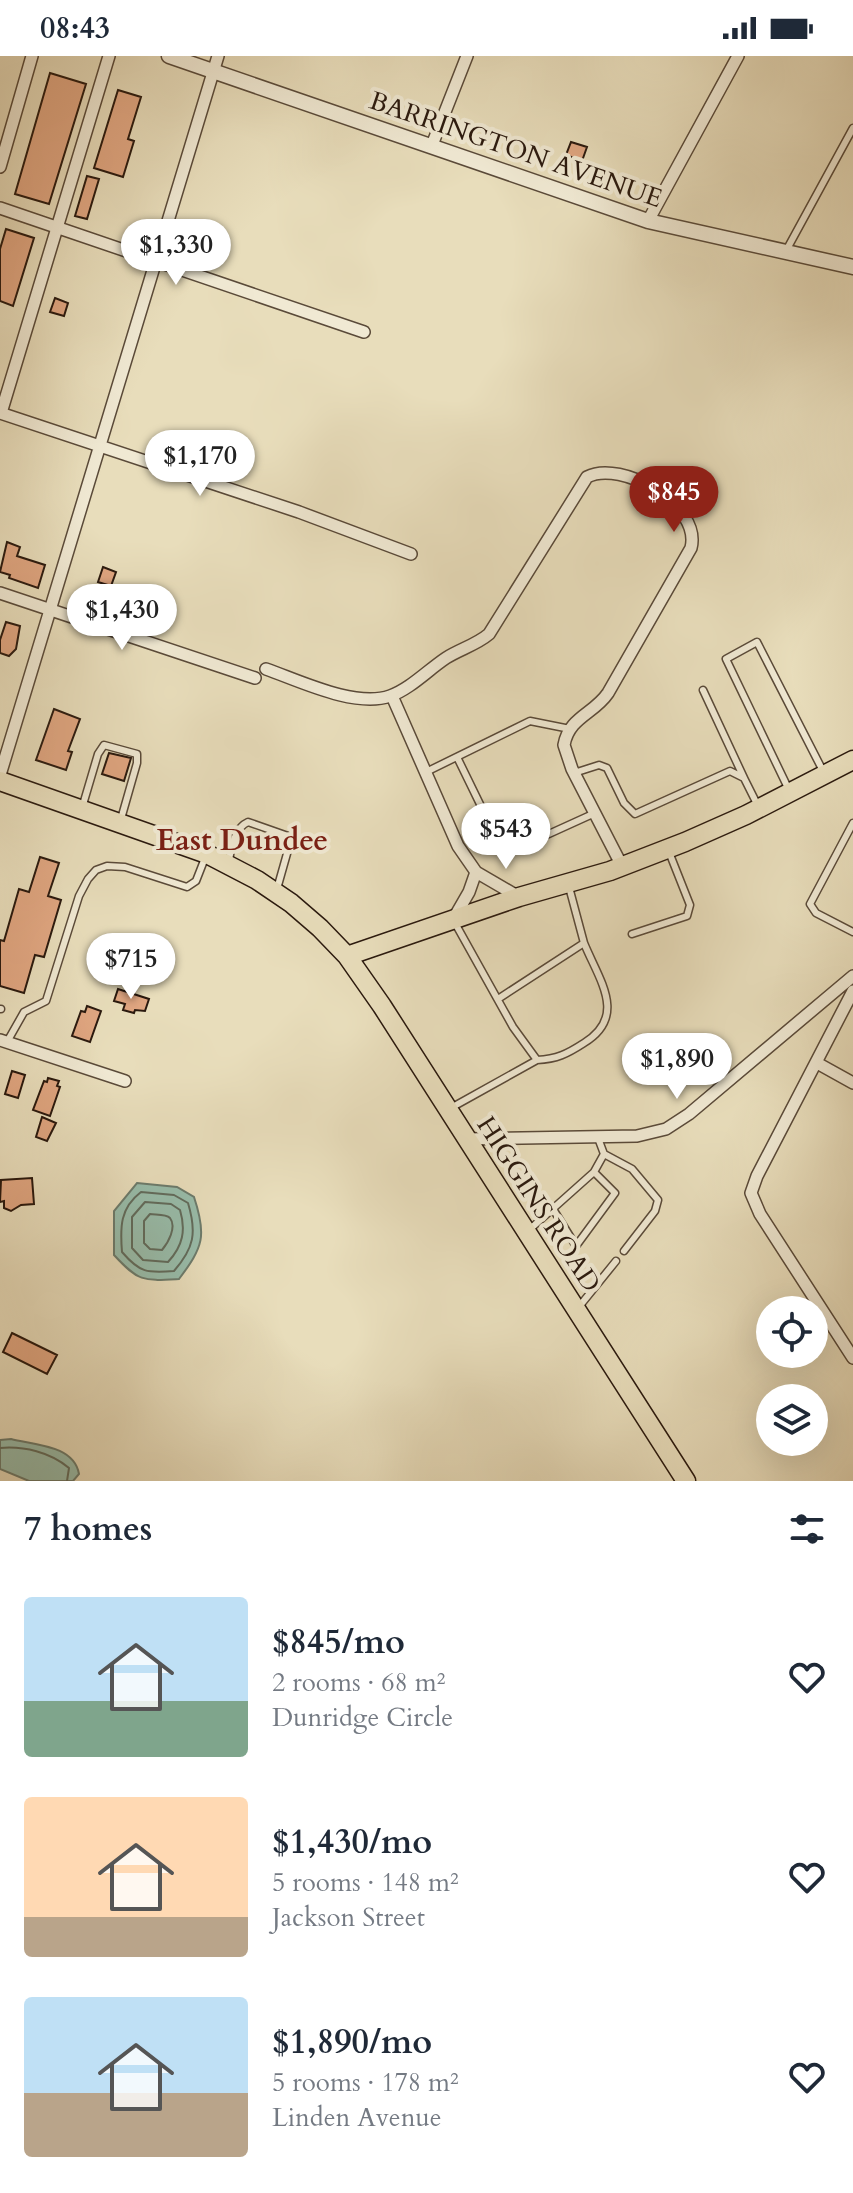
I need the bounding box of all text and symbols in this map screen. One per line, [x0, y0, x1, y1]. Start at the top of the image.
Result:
text: 08:43 [40, 8, 110, 49]
street label: BARRINGTON AVENUE [365, 83, 667, 216]
pin: $1,330 [111, 219, 241, 287]
text: $1,330 [139, 227, 213, 262]
pin: $1,170 [135, 430, 265, 498]
text: $1,170 [163, 438, 237, 473]
pin: $845 [627, 466, 721, 534]
text: $845 [647, 474, 701, 509]
pin: $1,430 [57, 584, 187, 652]
text: $1,430 [85, 592, 159, 627]
pin: $543 [459, 803, 553, 871]
text: $543 [479, 811, 533, 846]
district label: East Dundee [156, 820, 328, 861]
pin: $715 [84, 933, 178, 1001]
text: $715 [104, 941, 158, 976]
pin: $1,890 [612, 1033, 742, 1101]
text: $1,890 [640, 1041, 714, 1076]
street label: HIGGINS ROAD [469, 1110, 609, 1299]
map controls [756, 1296, 828, 1456]
button: locate [756, 1296, 828, 1368]
button: layers [756, 1384, 828, 1456]
text: 7 homes [24, 1506, 152, 1552]
icon: filters [785, 1507, 829, 1551]
text: $845/mo [272, 1619, 405, 1665]
icon: home [88, 1629, 184, 1725]
icon: heart [785, 1655, 829, 1699]
text: 2 rooms · 68 m² [272, 1665, 445, 1700]
text: Dunridge Circle [272, 1700, 453, 1735]
text: $1,430/mo [272, 1819, 432, 1865]
icon: home [88, 1829, 184, 1925]
icon: heart [785, 1855, 829, 1899]
text: 5 rooms · 148 m² [272, 1865, 459, 1900]
text: Jackson Street [272, 1900, 425, 1935]
text: $1,890/mo [272, 2019, 432, 2065]
icon: home [88, 2029, 184, 2125]
icon: heart [785, 2055, 829, 2099]
text: 5 rooms · 178 m² [272, 2065, 459, 2100]
text: Linden Avenue [272, 2100, 442, 2135]

